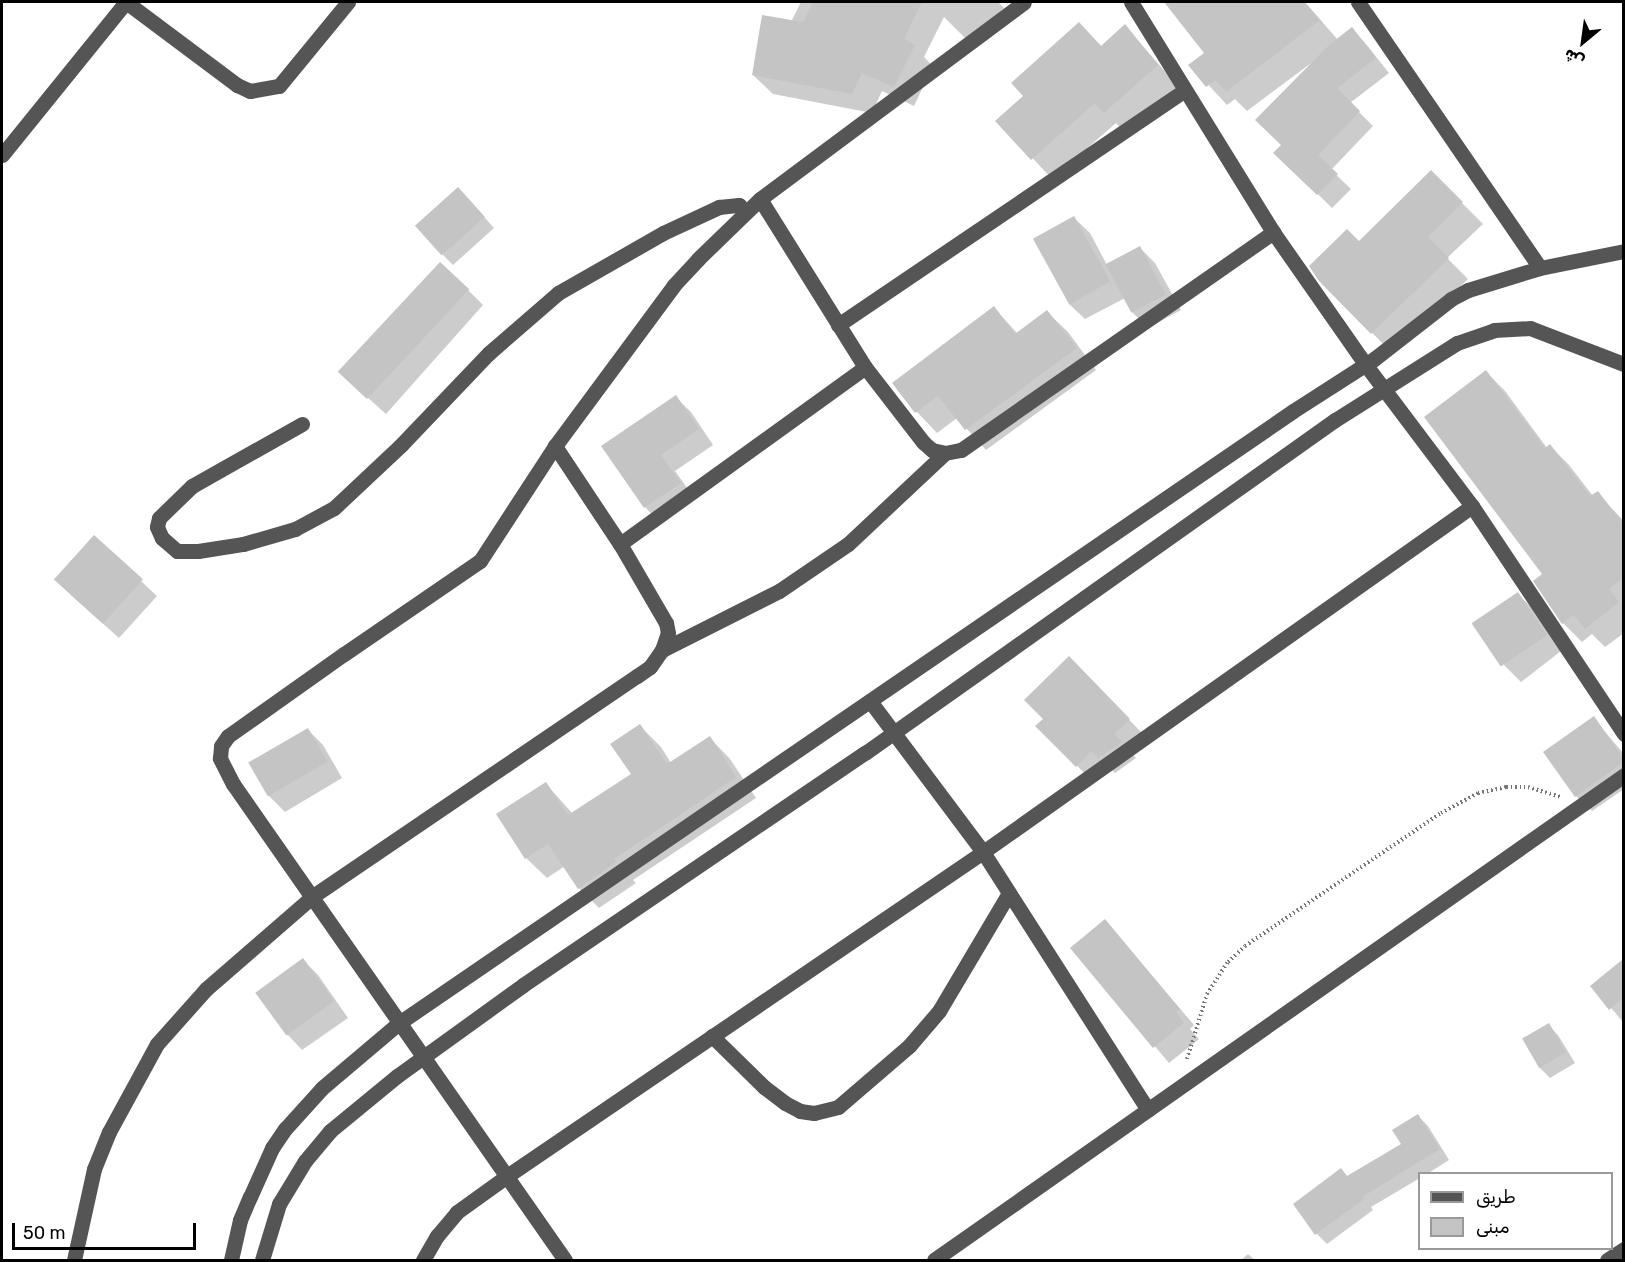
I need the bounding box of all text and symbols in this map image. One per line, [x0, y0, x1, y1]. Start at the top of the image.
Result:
north arrow [1553, 12, 1613, 72]
text: ش [1561, 45, 1588, 71]
legend [1418, 1172, 1613, 1250]
text: طريق [1476, 1186, 1516, 1208]
scale bar [15, 1211, 200, 1249]
text: مبنى [1476, 1216, 1510, 1238]
text: 50 m [23, 1222, 66, 1244]

